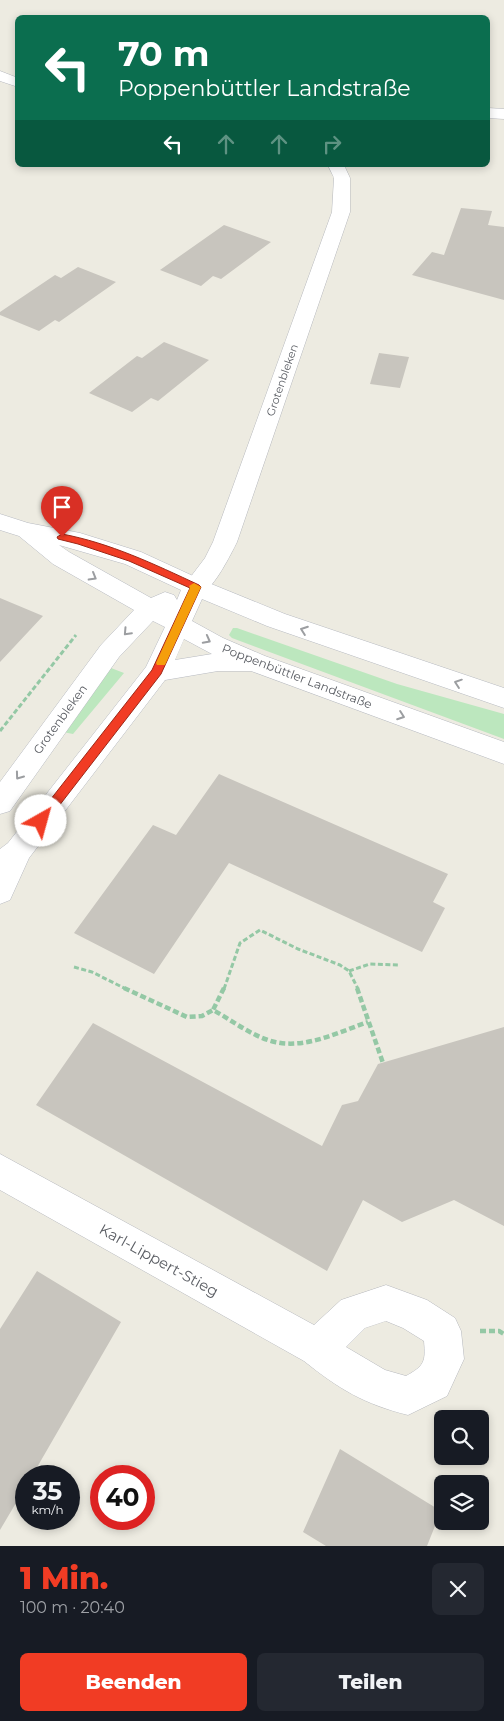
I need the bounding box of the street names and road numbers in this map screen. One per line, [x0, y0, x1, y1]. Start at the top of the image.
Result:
street label: Grotenbleken [263, 342, 301, 418]
street label: Poppenbüttler Landstraße [220, 640, 374, 712]
street label: Grotenbleken [30, 681, 90, 757]
street label: Karl-Lippert-Stieg [96, 1219, 222, 1301]

